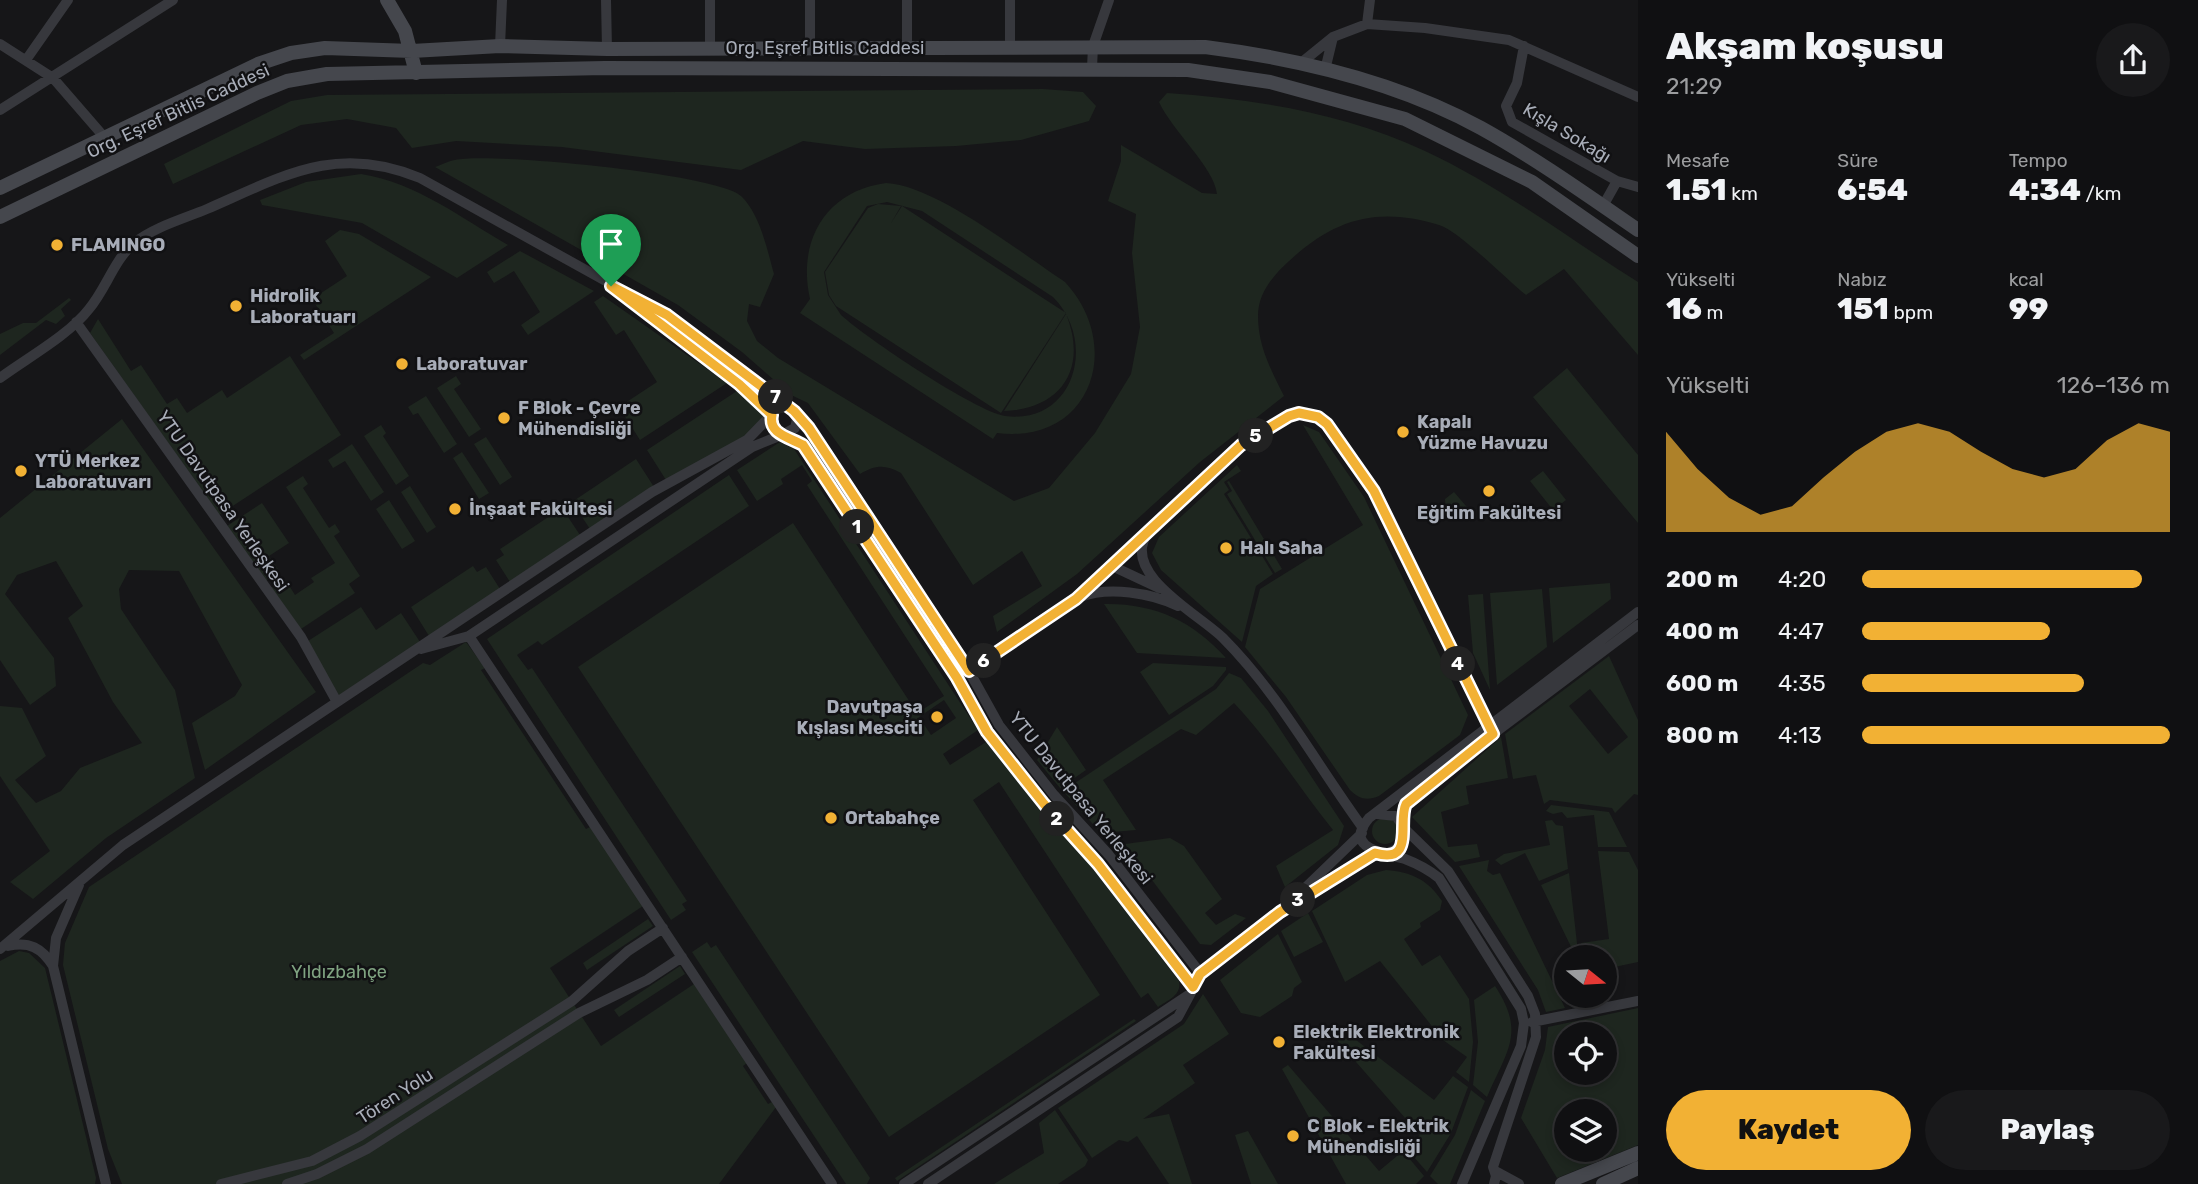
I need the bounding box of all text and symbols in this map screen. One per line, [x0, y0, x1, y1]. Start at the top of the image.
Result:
text: Akşam koşusu [1666, 23, 1944, 69]
button: share [2096, 23, 2170, 97]
street label: Org. Eşref Bitlis Caddesi [726, 37, 924, 59]
street label: Org. Eşref Bitlis Caddesi [83, 59, 273, 163]
text: 21:29 [1666, 72, 1722, 100]
street label: Kışla Sokağı [1519, 98, 1615, 168]
text: Mesafe [1666, 149, 1730, 172]
text: Süre [1837, 149, 1878, 172]
text: Tempo [2009, 149, 2068, 172]
text: 1.51 [1666, 172, 1727, 208]
text: 6:54 [1837, 172, 1908, 208]
text: 4:34 [2009, 172, 2081, 208]
text: km [1727, 182, 1758, 205]
text: /km [2081, 182, 2121, 205]
pin [581, 214, 641, 286]
icon: arrive [592, 225, 630, 263]
place label: FLAMINGO [71, 234, 165, 256]
marker: FLAMINGO [49, 237, 65, 253]
text: Yükselti [1666, 268, 1735, 291]
text: Nabız [1837, 268, 1887, 291]
text: kcal [2009, 268, 2044, 291]
place label: Hidrolik Laboratuarı [250, 285, 356, 328]
text: 16 [1666, 291, 1702, 327]
text: 151 [1837, 291, 1889, 327]
text: 99 [2009, 291, 2048, 327]
marker: Hidrolik Laboratuarı [228, 298, 244, 314]
text: m [1702, 301, 1724, 324]
text: bpm [1889, 301, 1933, 324]
place label: Laboratuvar [416, 353, 527, 375]
marker: Laboratuvar [394, 356, 410, 372]
text: Yükselti [1666, 371, 1750, 399]
text: 126–136 m [2057, 371, 2170, 399]
pin: 7 [758, 380, 794, 414]
text: 7 [770, 385, 781, 408]
place label: F Blok - Çevre Mühendisliği [518, 397, 641, 440]
street label: YTU Davutpasa Yerleşkesi [152, 406, 294, 596]
marker: F Blok - Çevre Mühendisliği [496, 410, 512, 426]
place label: Kapalı Yüzme Havuzu [1417, 411, 1548, 454]
pin: 5 [1238, 418, 1274, 453]
text: 5 [1249, 424, 1262, 447]
marker: Kapalı Yüzme Havuzu [1395, 424, 1411, 440]
place label: YTÜ Merkez Laboratuvarı [35, 450, 151, 493]
marker: YTÜ Merkez Laboratuvarı [13, 463, 29, 479]
marker: Eğitim Fakültesi [1481, 483, 1497, 499]
place label: İnşaat Fakültesi [469, 498, 613, 520]
marker: İnşaat Fakültesi [447, 501, 463, 517]
place label: Eğitim Fakültesi [1417, 502, 1561, 524]
pin: 1 [840, 510, 874, 544]
text: 1 [852, 515, 861, 538]
place label: Halı Saha [1240, 537, 1323, 559]
marker: Halı Saha [1218, 540, 1234, 556]
text: 200 m [1666, 565, 1738, 593]
text: 4:20 [1778, 565, 1826, 593]
text: 400 m [1666, 617, 1739, 645]
text: 4:47 [1778, 617, 1824, 645]
pin: 6 [967, 644, 1002, 678]
pin: 4 [1440, 646, 1476, 682]
text: 6 [977, 649, 990, 672]
text: 4 [1451, 652, 1464, 675]
text: 600 m [1666, 669, 1738, 697]
text: 4:35 [1778, 669, 1826, 697]
place label: Davutpaşa Kışlası Mesciti [796, 696, 923, 739]
street label: YTU Davutpasa Yerleşkesi [1005, 707, 1157, 889]
marker: Davutpaşa Kışlası Mesciti [929, 709, 945, 725]
text: 800 m [1666, 721, 1739, 749]
text: 4:13 [1778, 721, 1822, 749]
pin: 2 [1040, 802, 1074, 836]
place label: Ortabahçe [845, 807, 940, 829]
text: 2 [1050, 807, 1063, 830]
marker: Ortabahçe [823, 810, 839, 826]
pin: 3 [1280, 883, 1316, 918]
text: 3 [1291, 888, 1304, 911]
north arrow [1554, 945, 1617, 1008]
map controls [1554, 945, 1617, 1162]
park label: Yıldızbahçe [291, 961, 387, 983]
place label: Elektrik Elektronik Fakültesi [1293, 1021, 1460, 1064]
button: locate [1554, 1022, 1617, 1085]
marker: Elektrik Elektronik Fakültesi [1271, 1034, 1287, 1050]
street label: Tören Yolu [353, 1063, 437, 1129]
button: Kaydet [1666, 1090, 1911, 1170]
button: Paylaş [1925, 1090, 2170, 1170]
button: layers [1554, 1099, 1617, 1162]
place label: C Blok - Elektrik Mühendisliği [1307, 1115, 1450, 1158]
marker: C Blok - Elektrik Mühendisliği [1285, 1128, 1301, 1144]

